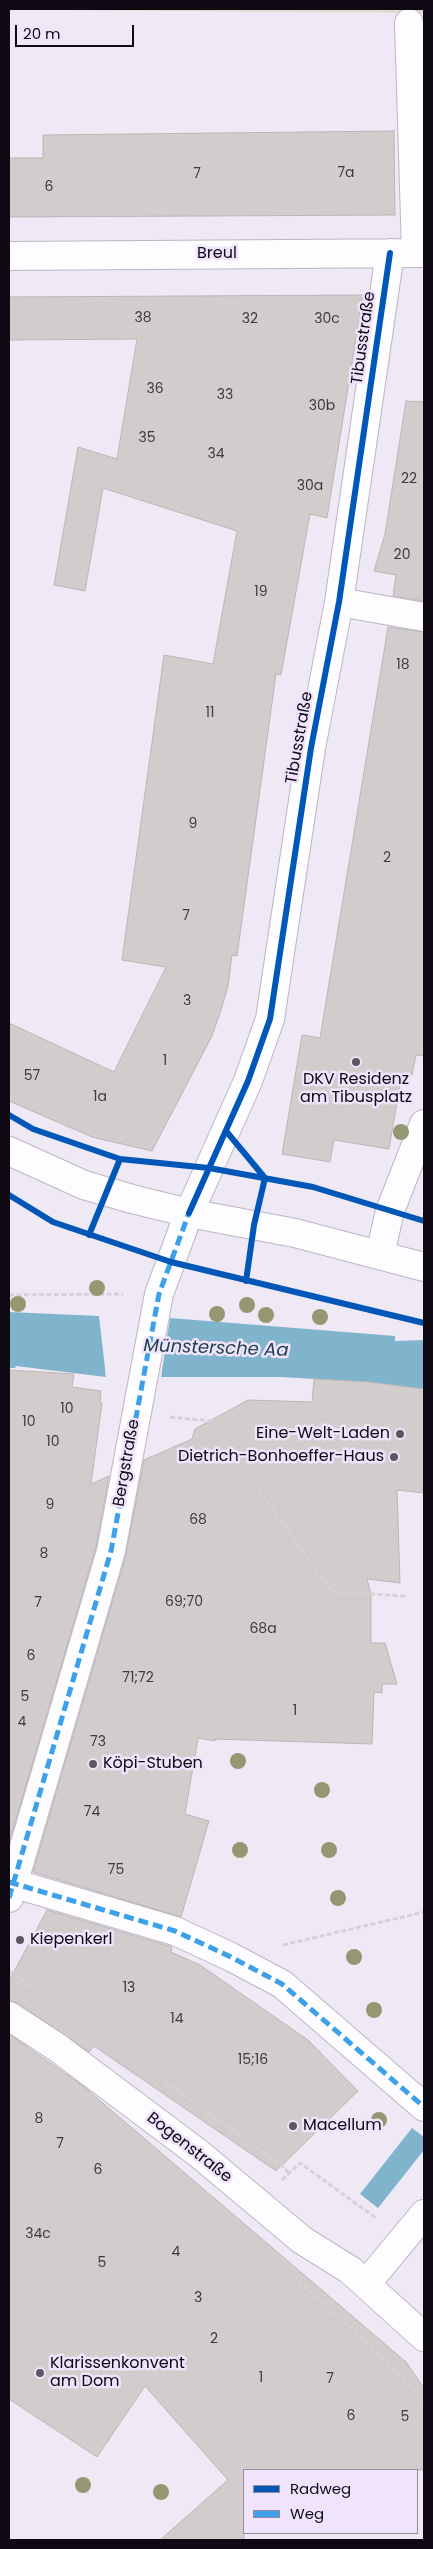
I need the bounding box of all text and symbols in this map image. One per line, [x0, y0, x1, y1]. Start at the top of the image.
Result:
scale bar [18, 15, 136, 47]
text: 20 m [23, 23, 61, 44]
house number: 7a [337, 165, 355, 181]
house number: 7 [193, 166, 201, 182]
house number: 6 [45, 179, 53, 195]
street label: Breul [197, 244, 237, 264]
street label: Tibusstraße [348, 290, 380, 386]
house number: 38 [134, 310, 152, 326]
house number: 32 [242, 311, 258, 327]
house number: 30c [314, 311, 340, 327]
house number: 36 [146, 381, 164, 397]
house number: 33 [217, 387, 233, 403]
house number: 30b [309, 398, 335, 414]
house number: 35 [138, 430, 156, 446]
house number: 34 [207, 446, 225, 462]
house number: 22 [401, 471, 417, 487]
house number: 30a [297, 478, 323, 494]
house number: 20 [394, 547, 410, 563]
house number: 19 [254, 584, 268, 600]
house number: 18 [396, 657, 410, 673]
street label: Tibusstraße [282, 690, 318, 786]
house number: 11 [206, 705, 214, 721]
house number: 9 [189, 816, 197, 832]
house number: 2 [383, 850, 391, 866]
house number: 7 [182, 908, 190, 924]
house number: 3 [183, 993, 191, 1009]
house number: 1 [163, 1053, 167, 1069]
marker: DKV Residenz am Tibusplatz [350, 1056, 362, 1068]
house number: 57 [24, 1068, 40, 1084]
place label: DKV Residenz am Tibusplatz [300, 1070, 412, 1108]
house number: 1a [93, 1089, 107, 1105]
water label: Münstersche Aa [143, 1336, 289, 1362]
house number: 10 [60, 1401, 74, 1417]
house number: 10 [22, 1414, 36, 1430]
street label: Bergstraße [110, 1418, 144, 1508]
place label: Eine-Welt-Laden [256, 1424, 390, 1444]
marker: Eine-Welt-Laden [394, 1428, 406, 1440]
house number: 10 [46, 1434, 60, 1450]
place label: Dietrich-Bonhoeffer-Haus [178, 1447, 384, 1467]
marker: Dietrich-Bonhoeffer-Haus [388, 1451, 400, 1463]
house number: 9 [46, 1497, 54, 1513]
house number: 68 [189, 1512, 207, 1528]
house number: 8 [40, 1546, 48, 1562]
house number: 69;70 [165, 1594, 203, 1610]
house number: 7 [34, 1595, 42, 1611]
house number: 68a [249, 1621, 277, 1637]
house number: 6 [27, 1648, 35, 1664]
house number: 71;72 [122, 1670, 154, 1686]
house number: 5 [21, 1689, 29, 1705]
house number: 1 [293, 1703, 297, 1719]
house number: 4 [18, 1714, 26, 1730]
house number: 73 [90, 1734, 106, 1750]
place label: Köpi-Stuben [103, 1754, 203, 1774]
marker: Köpi-Stuben [87, 1758, 99, 1770]
house number: 74 [84, 1804, 100, 1820]
house number: 75 [108, 1862, 124, 1878]
place label: Kiepenkerl [30, 1930, 112, 1950]
marker: Kiepenkerl [14, 1934, 26, 1946]
house number: 13 [123, 1980, 135, 1996]
house number: 14 [170, 2011, 184, 2027]
house number: 15;16 [238, 2052, 268, 2068]
street label: Bogenstraße [143, 2109, 235, 2187]
house number: 8 [35, 2111, 43, 2127]
place label: Macellum [303, 2116, 382, 2136]
marker: Macellum [287, 2120, 299, 2132]
house number: 7 [56, 2136, 64, 2152]
house number: 6 [94, 2162, 102, 2178]
house number: 34c [25, 2226, 51, 2242]
house number: 4 [172, 2244, 180, 2260]
house number: 5 [98, 2255, 106, 2271]
house number: 3 [194, 2290, 202, 2306]
house number: 2 [210, 2331, 218, 2347]
place label: Klarissenkonvent am Dom [50, 2354, 185, 2392]
marker: Klarissenkonvent am Dom [34, 2367, 46, 2379]
house number: 1 [259, 2370, 263, 2386]
house number: 7 [326, 2371, 334, 2387]
house number: 6 [347, 2408, 355, 2424]
house number: 5 [401, 2409, 409, 2425]
legend [243, 2469, 418, 2534]
text: Radweg [290, 2478, 351, 2499]
text: Weg [290, 2503, 324, 2524]

